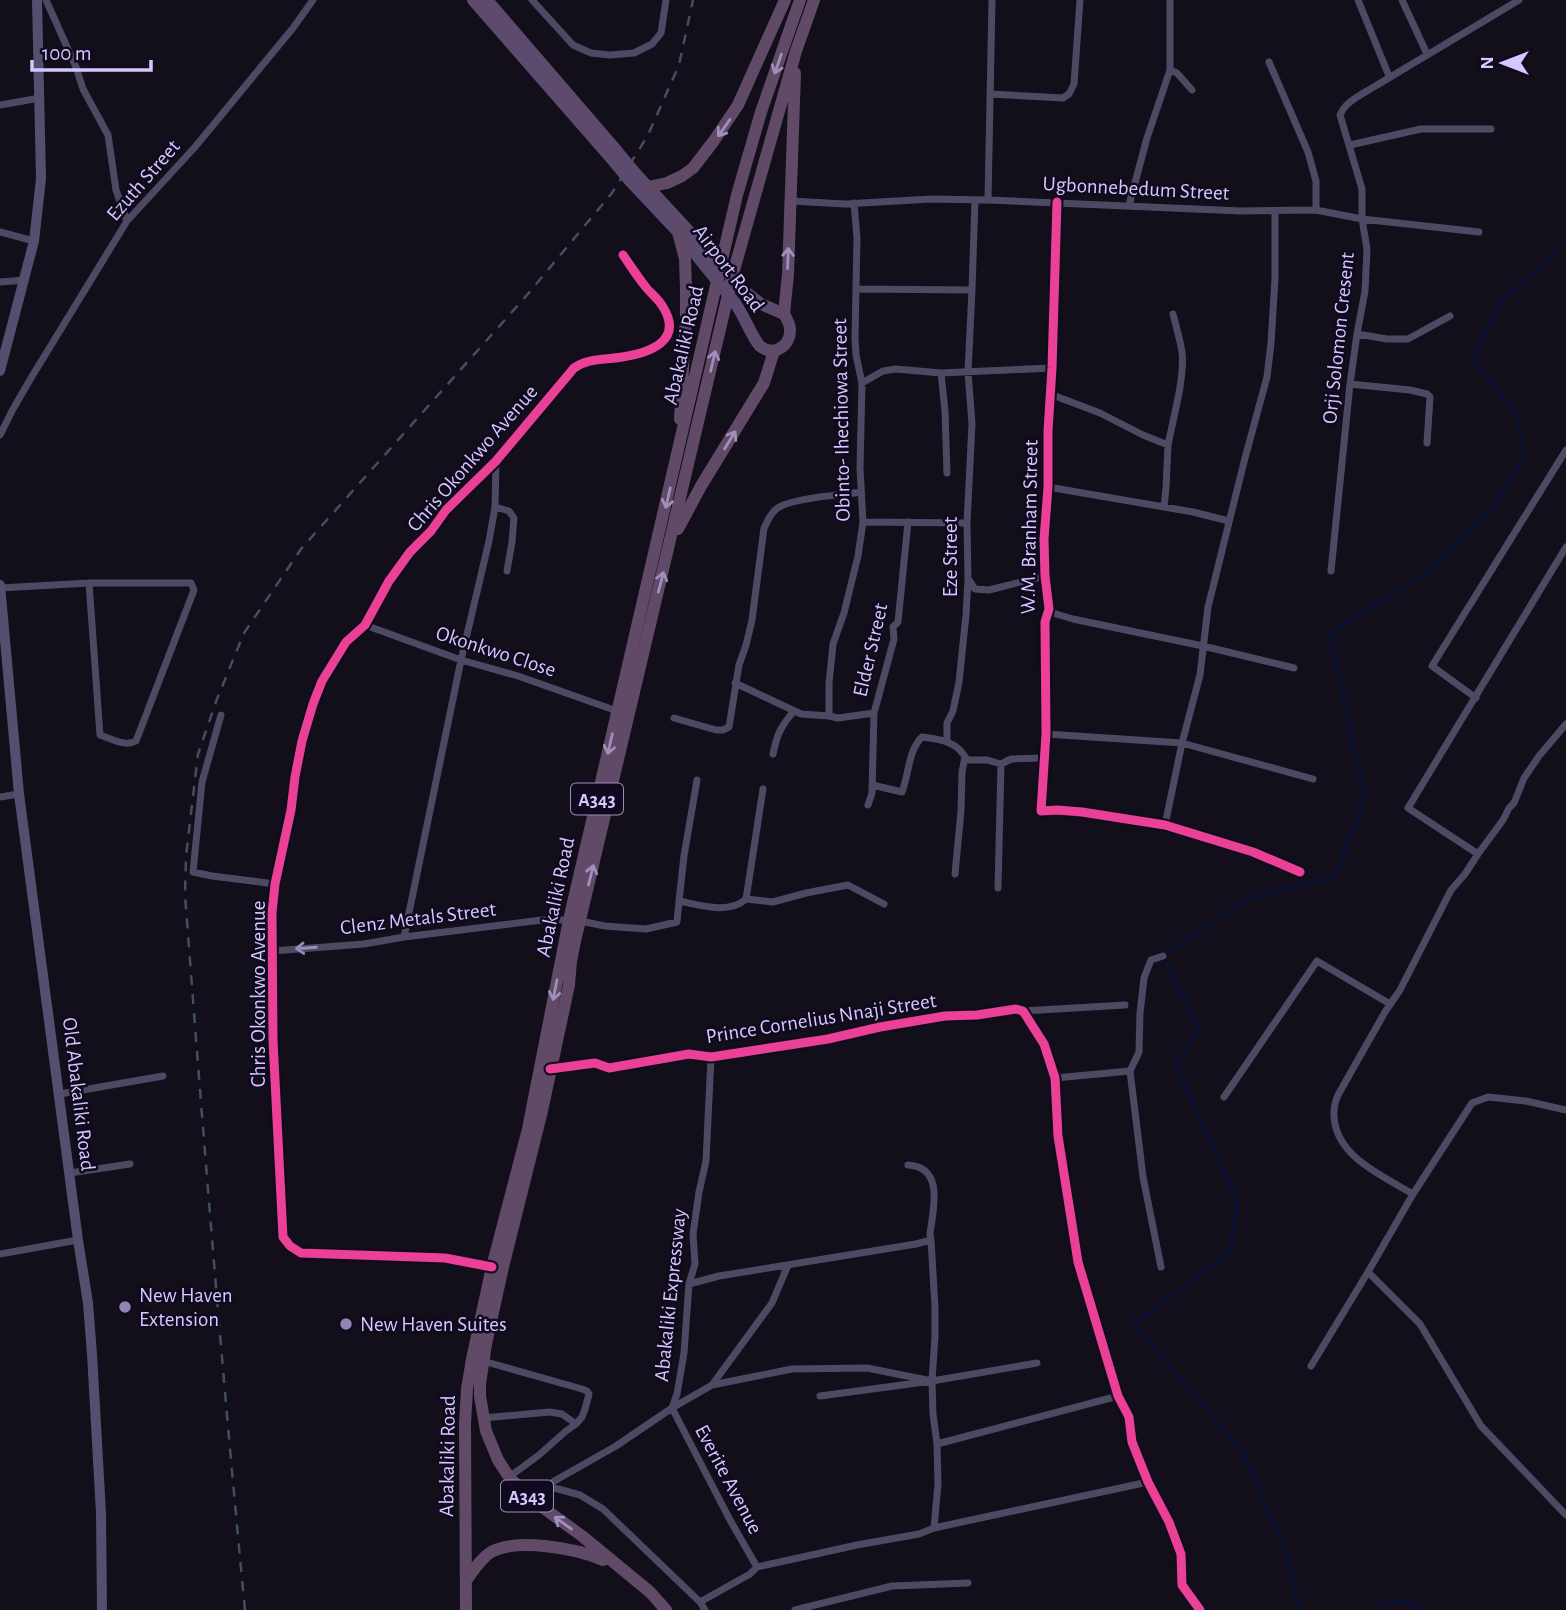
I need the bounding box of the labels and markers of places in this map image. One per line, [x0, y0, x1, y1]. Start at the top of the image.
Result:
place label: New Haven Extension [139, 1285, 233, 1330]
marker: New Haven Extension [117, 1299, 133, 1315]
place label: New Haven Suites [360, 1314, 507, 1335]
marker: New Haven Suites [338, 1316, 354, 1332]

